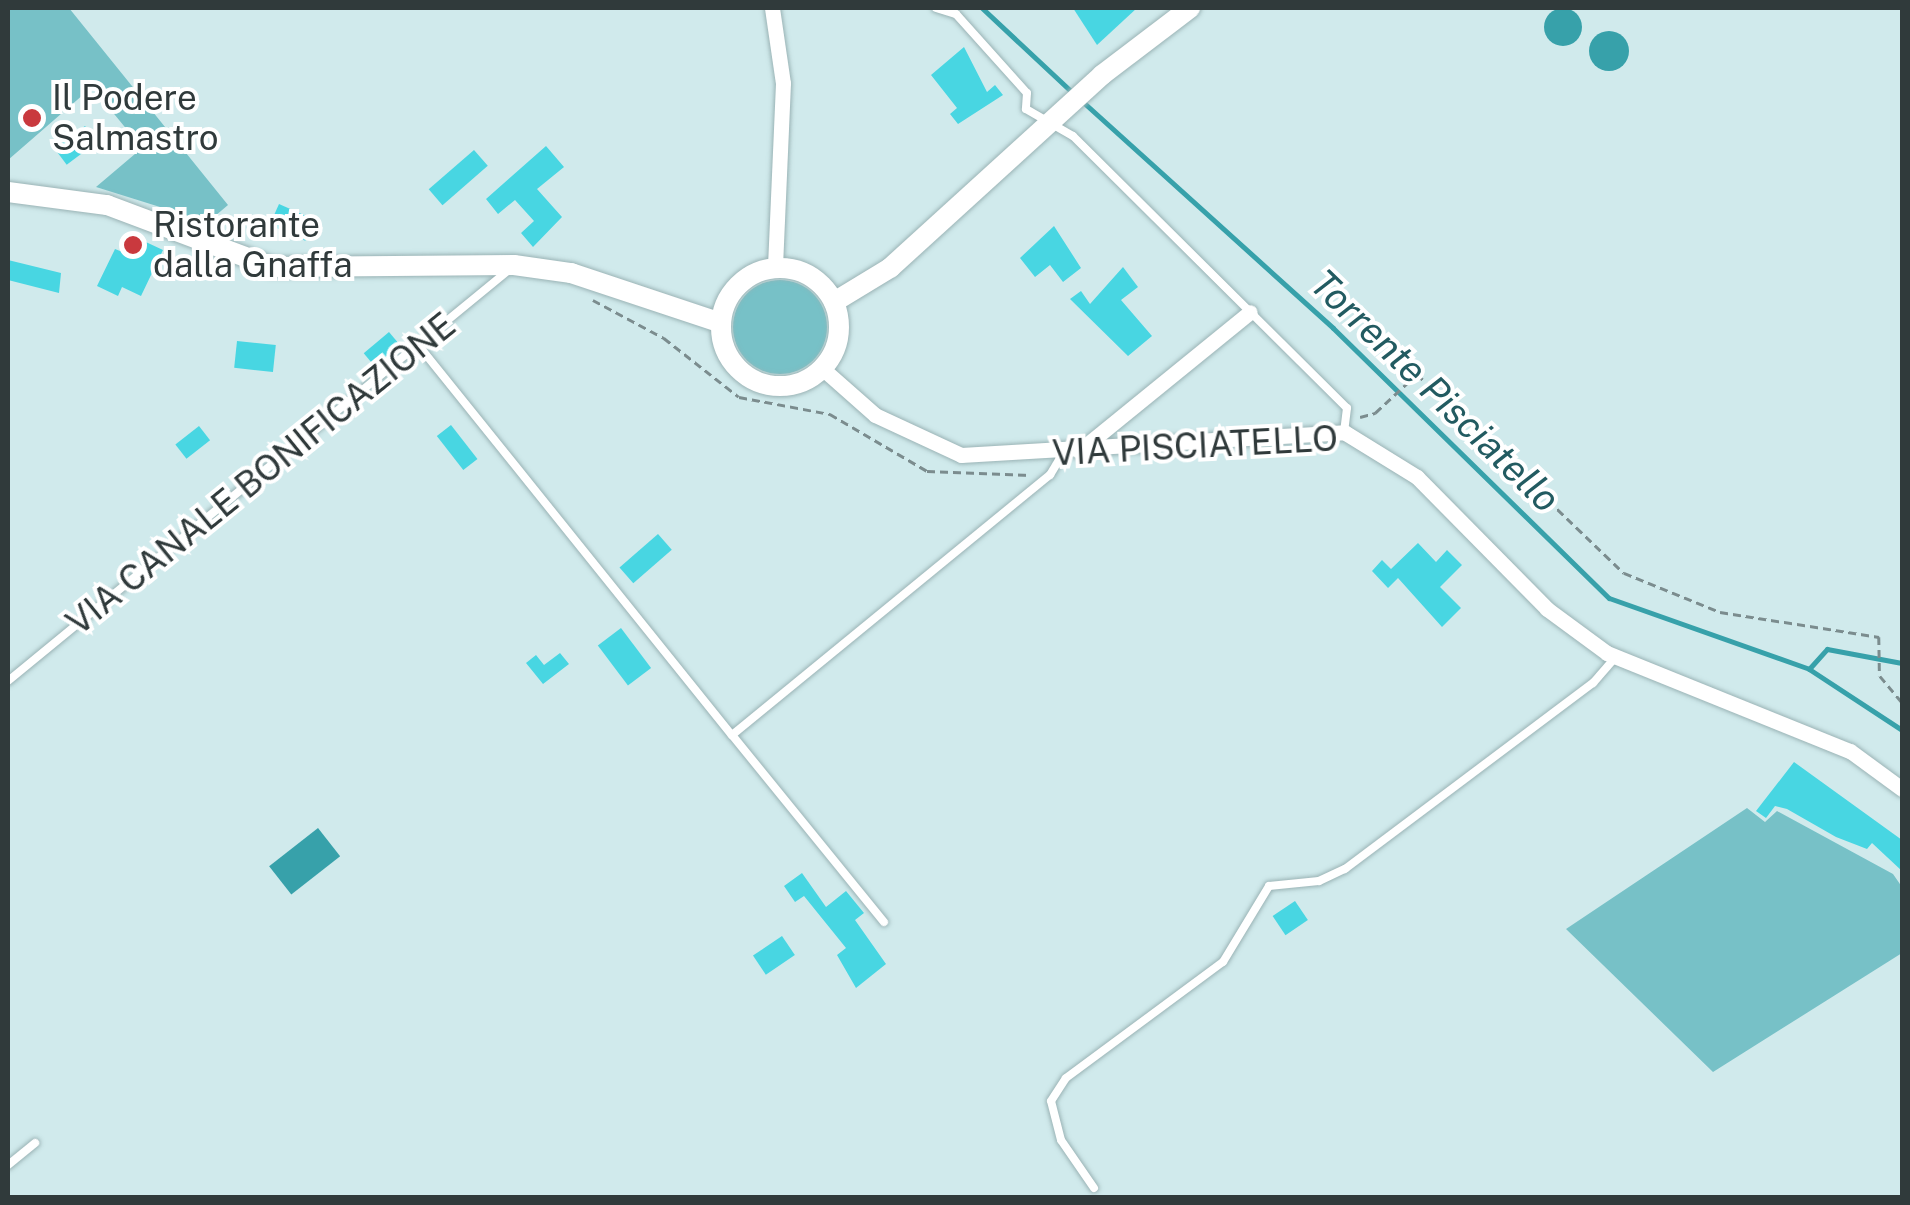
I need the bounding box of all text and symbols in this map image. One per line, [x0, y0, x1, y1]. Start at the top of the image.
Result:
place label: Il Podere Salmastro [52, 77, 219, 159]
marker: Il Podere Salmastro [21, 107, 43, 129]
place label: Ristorante dalla Gnaffa [153, 204, 353, 286]
marker: Ristorante dalla Gnaffa [122, 234, 144, 256]
water label: Torrente Pisciatello [1301, 260, 1569, 522]
street label: VIA CANALE BONIFICAZIONE [58, 304, 464, 644]
street label: VIA PISCIATELLO [1051, 418, 1339, 474]

